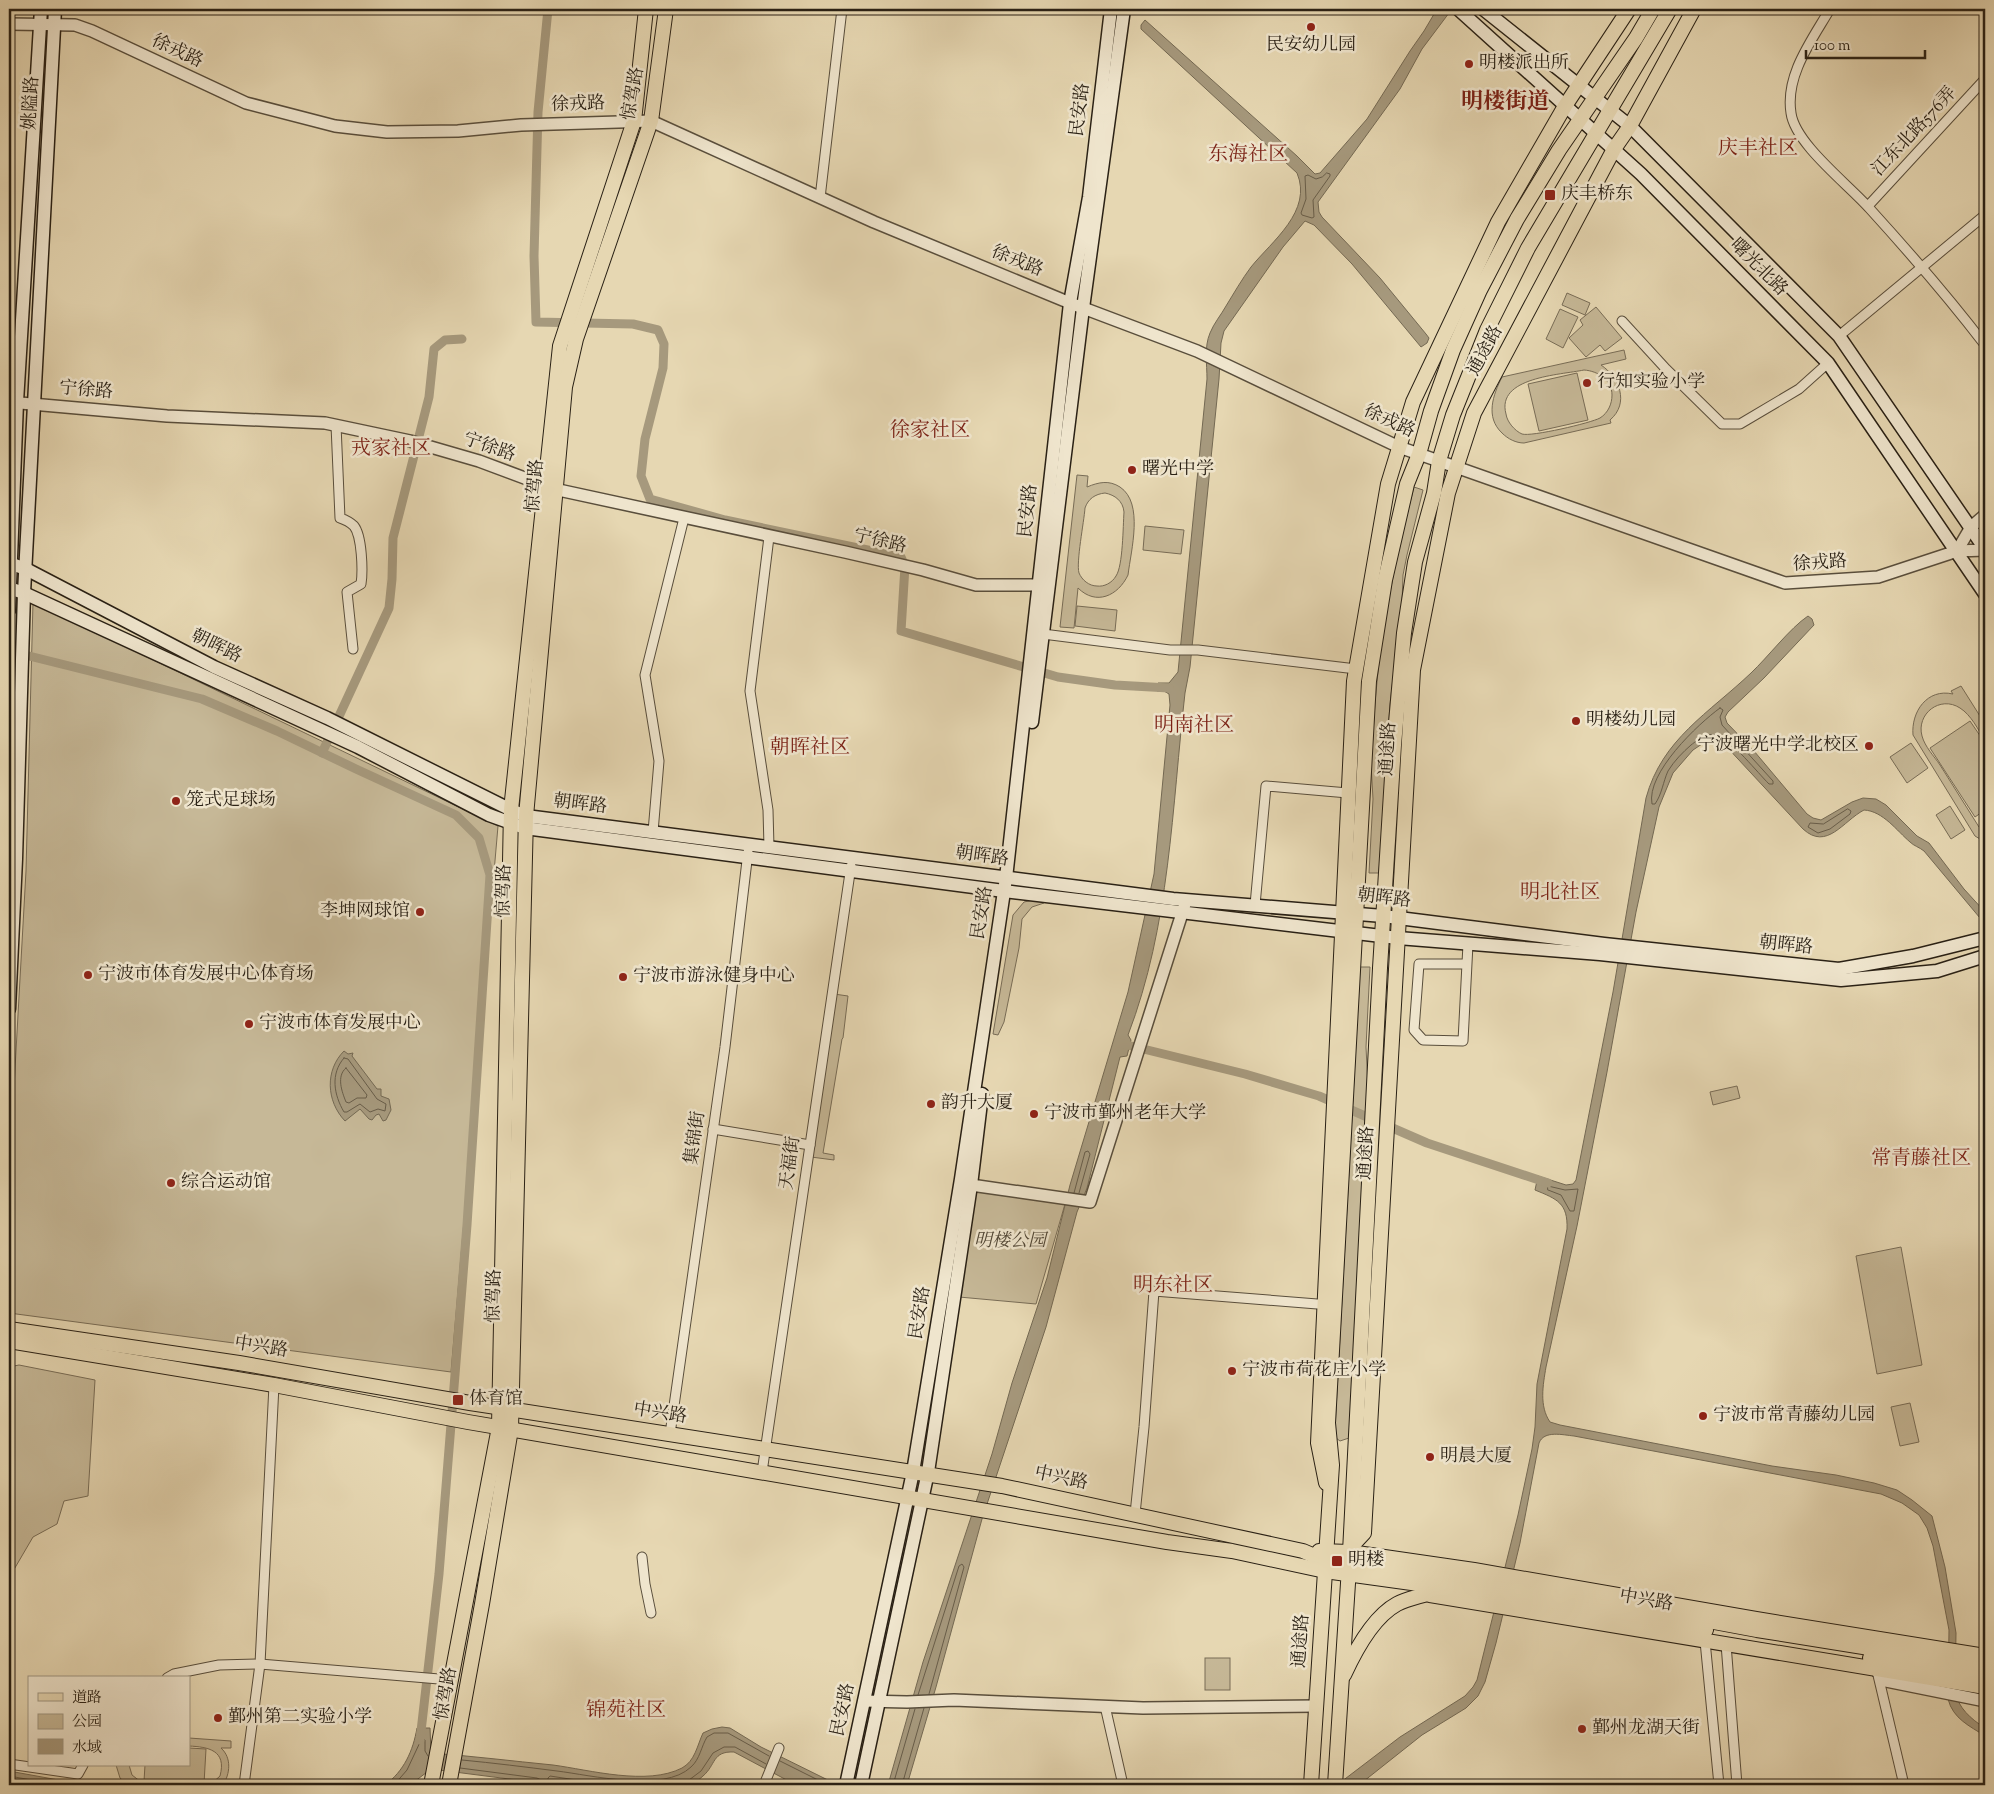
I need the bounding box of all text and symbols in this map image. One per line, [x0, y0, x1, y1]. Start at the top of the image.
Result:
marker: 民安幼儿园 [1305, 21, 1317, 33]
scale bar [1806, 28, 1925, 60]
street label: 徐戎路 [147, 29, 207, 75]
place label: 民安幼儿园 [1266, 33, 1356, 59]
text: 100 m [1814, 36, 1851, 57]
place label: 明楼派出所 [1479, 51, 1569, 77]
marker: 明楼派出所 [1463, 58, 1475, 70]
street label: 惊驾路 [617, 65, 651, 123]
street label: 姚隘路 [18, 75, 46, 131]
street label: 江东北路576弄 [1867, 81, 1963, 183]
street label: 民安路 [1065, 82, 1097, 138]
district label: 明楼街道 [1461, 87, 1549, 119]
street label: 徐戎路 [551, 91, 605, 119]
district label: 庆丰社区 [1718, 135, 1798, 164]
district label: 东海社区 [1208, 141, 1288, 170]
place label: 庆丰桥东 [1561, 182, 1633, 208]
marker: 庆丰桥东 [1543, 188, 1557, 202]
street label: 曙光北路 [1723, 233, 1793, 303]
street label: 徐戎路 [987, 240, 1047, 284]
street label: 通途路 [1462, 321, 1510, 381]
place label: 行知实验小学 [1597, 370, 1705, 396]
street label: 宁徐路 [58, 376, 114, 406]
marker: 行知实验小学 [1581, 377, 1593, 389]
street label: 徐戎路 [1359, 399, 1419, 445]
district label: 徐家社区 [890, 417, 970, 446]
street label: 宁徐路 [459, 427, 519, 469]
district label: 戎家社区 [351, 435, 431, 464]
place label: 曙光中学 [1142, 457, 1214, 483]
street label: 惊驾路 [521, 458, 551, 514]
marker: 曙光中学 [1126, 464, 1138, 476]
street label: 民安路 [1013, 483, 1045, 539]
street label: 宁徐路 [851, 523, 909, 561]
street label: 徐戎路 [1792, 549, 1848, 579]
street label: 朝晖路 [186, 623, 246, 671]
place label: 明楼幼儿园 [1586, 708, 1676, 734]
district label: 明南社区 [1154, 712, 1234, 741]
marker: 明楼幼儿园 [1570, 715, 1582, 727]
street label: 通途路 [1375, 721, 1403, 777]
place label: 宁波曙光中学北校区 [1697, 733, 1859, 759]
district label: 朝晖社区 [770, 734, 850, 763]
marker: 宁波曙光中学北校区 [1863, 740, 1875, 752]
place label: 笼式足球场 [186, 788, 276, 814]
street label: 朝晖路 [552, 789, 608, 821]
marker: 笼式足球场 [170, 795, 182, 807]
street label: 朝晖路 [953, 840, 1011, 874]
street label: 惊驾路 [492, 864, 518, 918]
district label: 明北社区 [1520, 879, 1600, 908]
street label: 朝晖路 [1356, 883, 1412, 915]
street label: 民安路 [966, 884, 1000, 942]
place label: 李坤网球馆 [320, 899, 410, 925]
marker: 李坤网球馆 [414, 906, 426, 918]
street label: 朝晖路 [1758, 930, 1814, 962]
place label: 宁波市体育发展中心体育场 [98, 962, 314, 988]
place label: 宁波市游泳健身中心 [633, 964, 795, 990]
marker: 宁波市体育发展中心体育场 [82, 969, 94, 981]
marker: 宁波市游泳健身中心 [617, 971, 629, 983]
place label: 宁波市体育发展中心 [259, 1011, 421, 1037]
marker: 宁波市体育发展中心 [243, 1018, 255, 1030]
place label: 韵升大厦 [941, 1091, 1013, 1117]
marker: 韵升大厦 [925, 1098, 937, 1110]
place label: 宁波市鄞州老年大学 [1044, 1101, 1206, 1127]
marker: 宁波市鄞州老年大学 [1028, 1108, 1040, 1120]
street label: 集锦街 [679, 1109, 713, 1167]
street label: 通途路 [1353, 1125, 1381, 1181]
street label: 天福街 [774, 1134, 808, 1192]
district label: 常青藤社区 [1871, 1145, 1971, 1174]
place label: 综合运动馆 [181, 1170, 271, 1196]
marker: 综合运动馆 [165, 1177, 177, 1189]
park label: 明楼公园 [974, 1229, 1049, 1255]
street label: 惊驾路 [482, 1269, 508, 1323]
district label: 明东社区 [1133, 1272, 1213, 1301]
street label: 民安路 [904, 1284, 938, 1342]
street label: 中兴路 [232, 1331, 290, 1365]
place label: 宁波市荷花庄小学 [1242, 1358, 1386, 1384]
marker: 宁波市荷花庄小学 [1226, 1365, 1238, 1377]
place label: 体育馆 [469, 1387, 523, 1413]
marker: 体育馆 [451, 1393, 465, 1407]
street label: 中兴路 [631, 1397, 689, 1431]
place label: 宁波市常青藤幼儿园 [1713, 1403, 1875, 1429]
marker: 宁波市常青藤幼儿园 [1697, 1410, 1709, 1422]
place label: 明晨大厦 [1440, 1444, 1512, 1470]
marker: 明晨大厦 [1424, 1451, 1436, 1463]
street label: 中兴路 [1032, 1461, 1090, 1497]
place label: 明楼 [1348, 1548, 1384, 1574]
marker: 明楼 [1330, 1554, 1344, 1568]
street label: 中兴路 [1617, 1584, 1675, 1618]
street label: 通途路 [1287, 1613, 1317, 1669]
street label: 惊驾路 [430, 1665, 464, 1723]
legend [28, 1676, 190, 1766]
street label: 民安路 [826, 1681, 862, 1739]
text: 道路 [72, 1688, 102, 1709]
district label: 锦苑社区 [586, 1697, 666, 1726]
place label: 鄞州第二实验小学 [228, 1705, 372, 1731]
text: 公园 [72, 1712, 102, 1733]
marker: 鄞州第二实验小学 [212, 1712, 224, 1724]
place label: 鄞州龙湖天街 [1592, 1716, 1700, 1742]
marker: 鄞州龙湖天街 [1576, 1723, 1588, 1735]
text: 水域 [72, 1738, 102, 1759]

